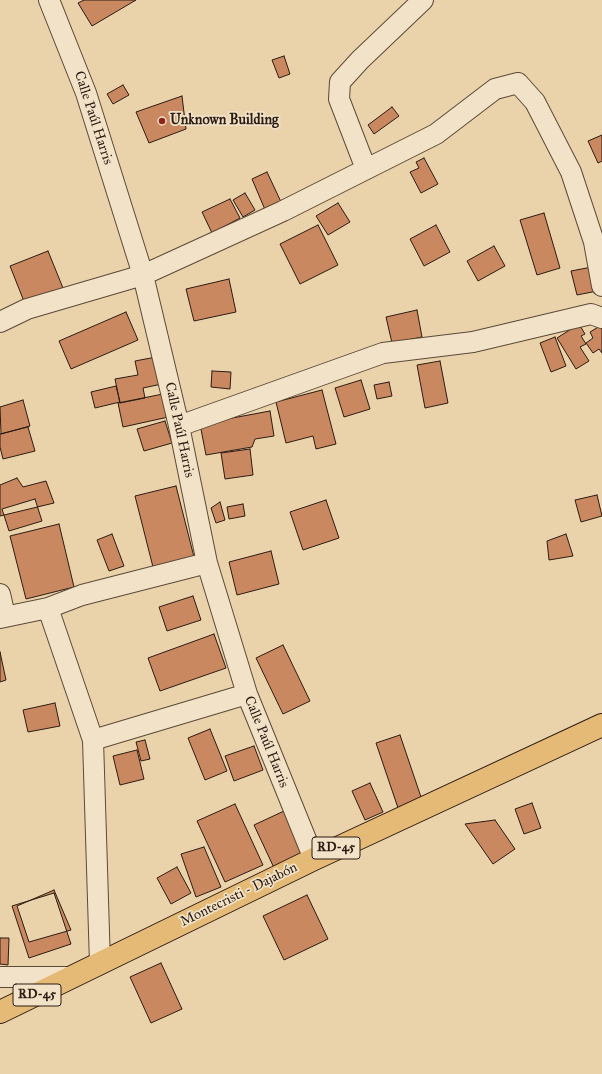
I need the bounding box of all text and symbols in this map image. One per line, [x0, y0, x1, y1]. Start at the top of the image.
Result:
street label: Calle Paúl Harris [70, 69, 116, 167]
place label: Unknown Building [170, 113, 279, 129]
marker: Unknown Building [157, 116, 167, 126]
street label: Calle Paúl Harris [161, 381, 197, 479]
street label: Calle Paúl Harris [240, 694, 292, 790]
road number: RD-45 [312, 837, 360, 859]
street label: Montecristi - Dajabón [178, 859, 300, 931]
road number: RD-45 [13, 984, 61, 1006]

